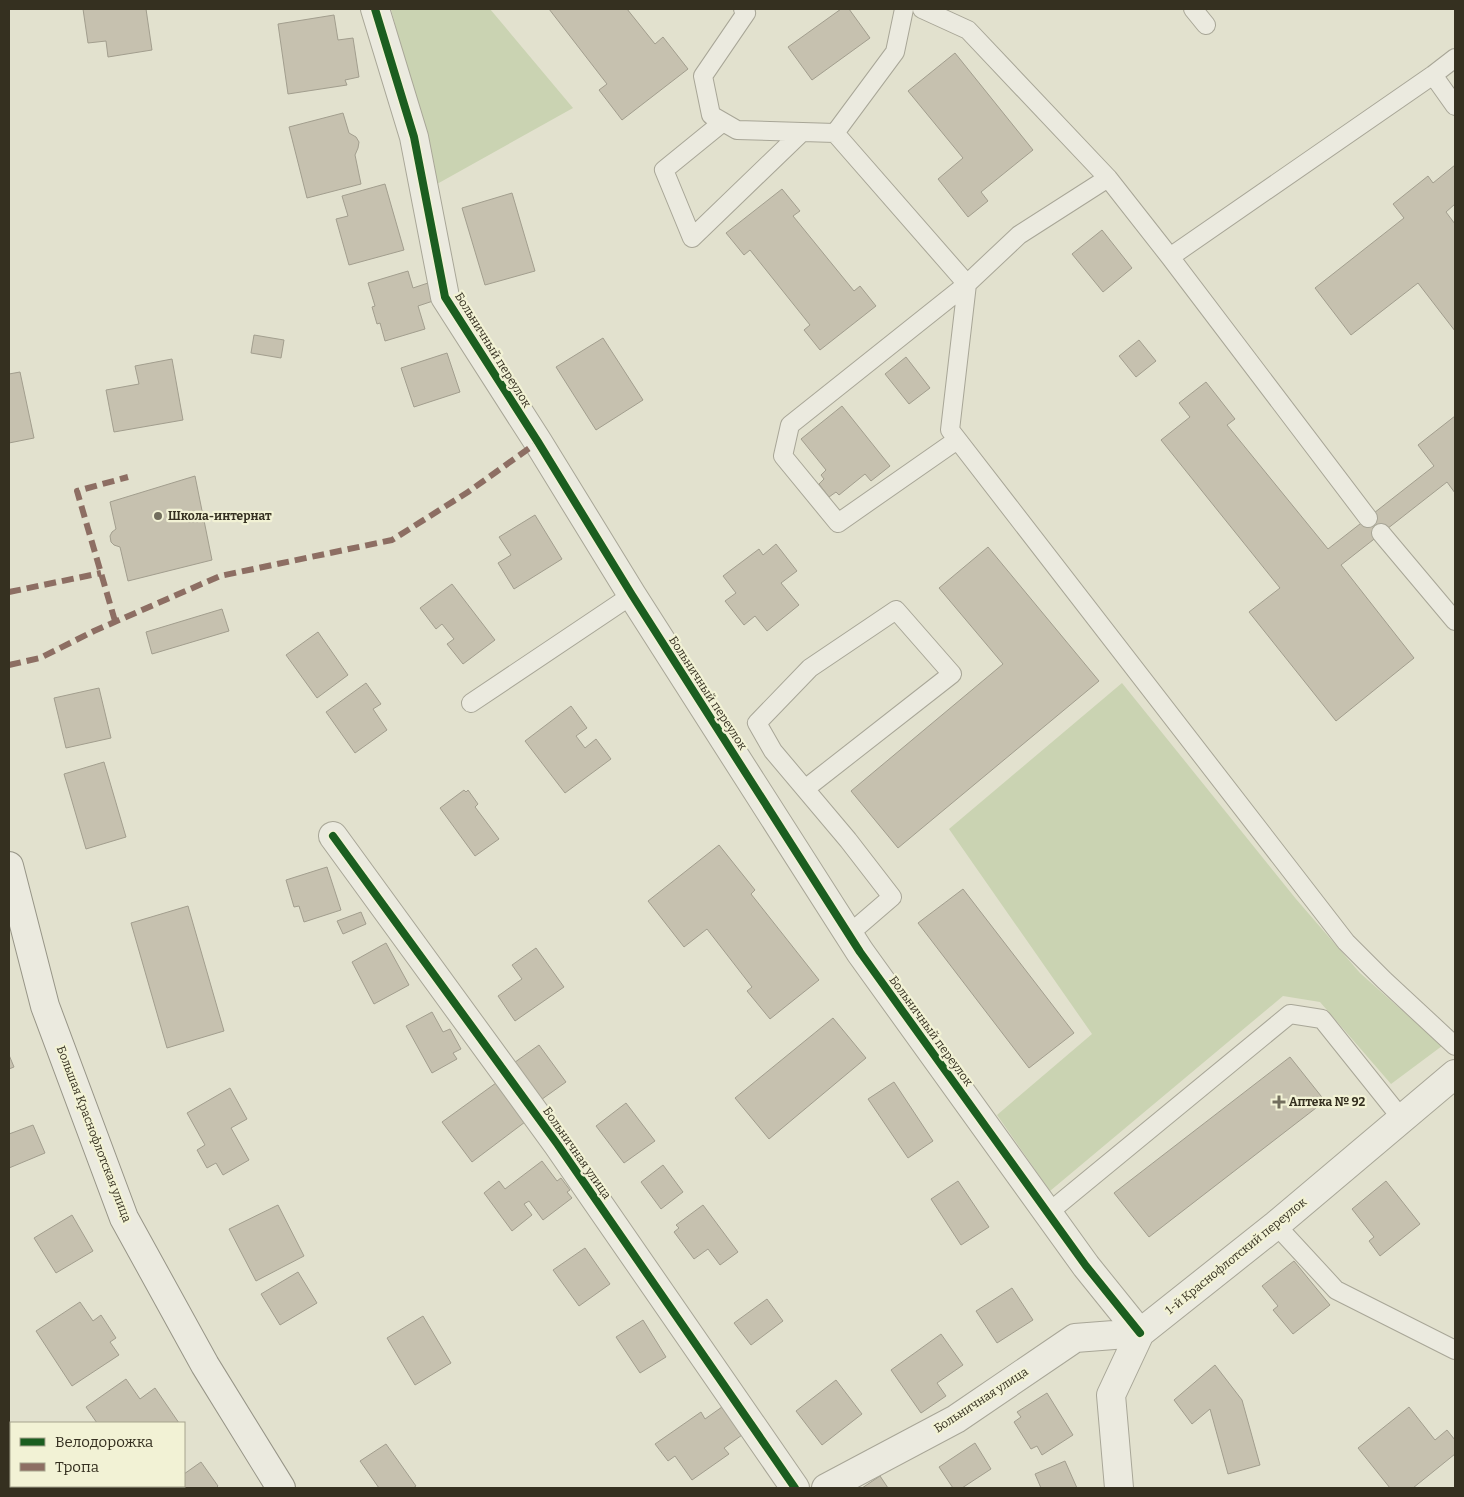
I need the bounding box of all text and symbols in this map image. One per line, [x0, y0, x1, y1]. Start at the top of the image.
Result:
street label: Больничный переулок [452, 290, 534, 410]
place label: Школа-интернат [168, 509, 272, 523]
marker: Школа-интернат [152, 510, 164, 522]
street label: Больничный переулок [666, 634, 750, 752]
street label: Больничный переулок [886, 973, 976, 1089]
street label: Большая Краснофлотская улица [54, 1044, 134, 1225]
place label: Аптека № 92 [1289, 1095, 1366, 1109]
marker: Аптека № 92 [1273, 1096, 1285, 1108]
street label: Больничная улица [540, 1104, 614, 1202]
street label: 1-й Краснофлотский переулок [1163, 1195, 1309, 1317]
street label: Больничная улица [931, 1364, 1031, 1436]
legend [10, 1422, 185, 1487]
text: Велодорожка [55, 1433, 153, 1451]
text: Тропа [55, 1458, 99, 1476]

